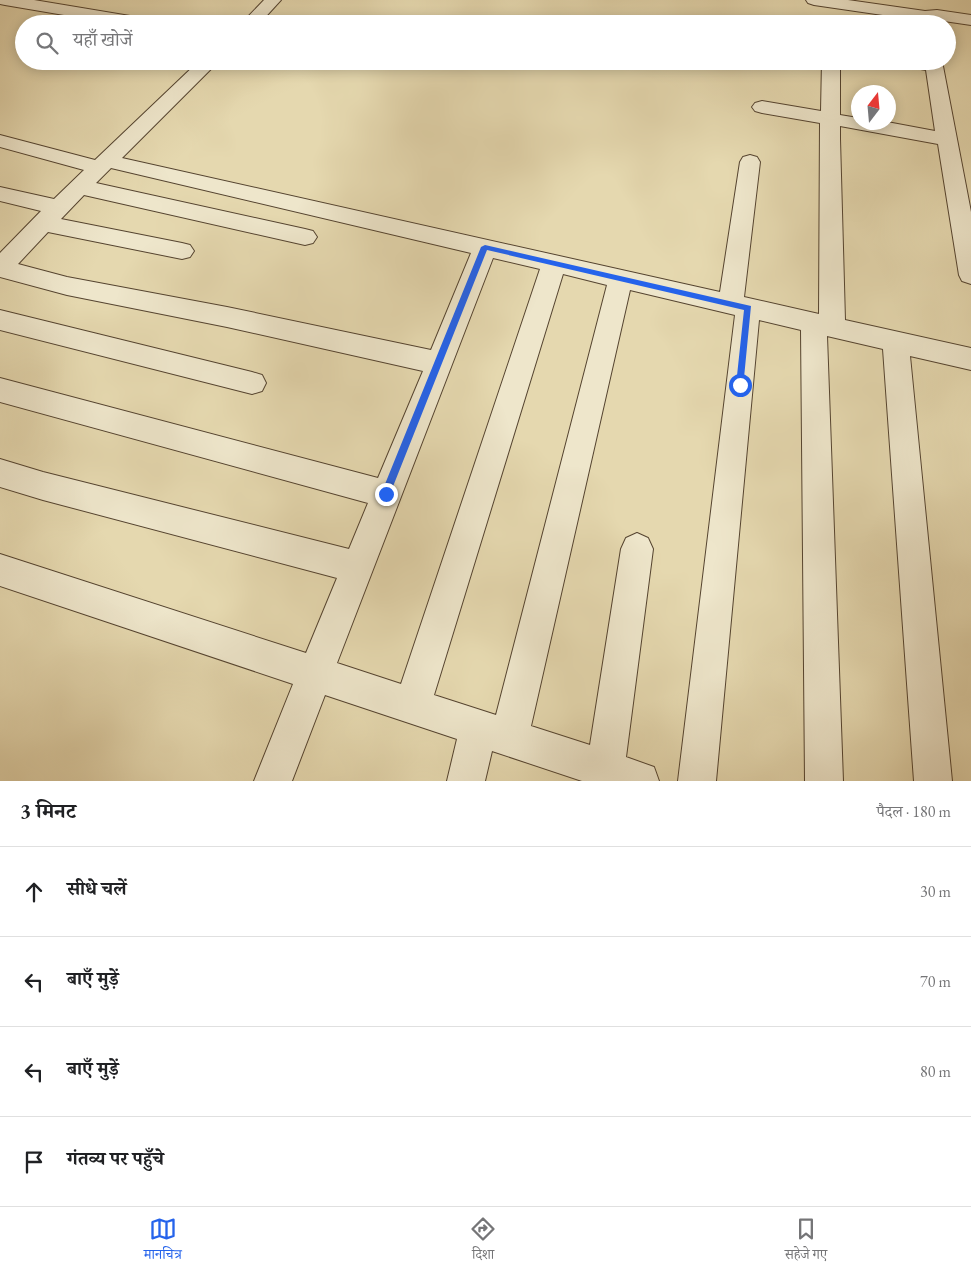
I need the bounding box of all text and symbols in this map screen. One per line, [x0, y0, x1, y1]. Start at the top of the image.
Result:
search box [15, 15, 956, 70]
text: यहाँ खोजें [73, 27, 132, 52]
icon: search [33, 29, 61, 57]
north arrow [851, 85, 896, 130]
route start [729, 374, 752, 397]
route end [375, 483, 398, 506]
text: 3 मिनट [20, 797, 76, 824]
text: पैदल · 180 m [877, 801, 951, 822]
text: सीधे चलें [67, 876, 127, 901]
icon: ahead [20, 878, 48, 906]
text: 30 m [920, 881, 951, 902]
text: बाएँ मुड़ें [67, 966, 119, 991]
icon: left [20, 968, 48, 996]
text: 70 m [920, 971, 951, 992]
text: बाएँ मुड़ें [67, 1056, 119, 1081]
icon: left [20, 1058, 48, 1086]
text: 80 m [920, 1061, 951, 1082]
text: गंतव्य पर पहुँचे [67, 1146, 164, 1171]
icon: arrive [20, 1148, 48, 1176]
tab: मानचित्र [144, 1215, 182, 1268]
tab: दिशा [469, 1215, 497, 1268]
tab: सहेजे गए [785, 1215, 827, 1268]

